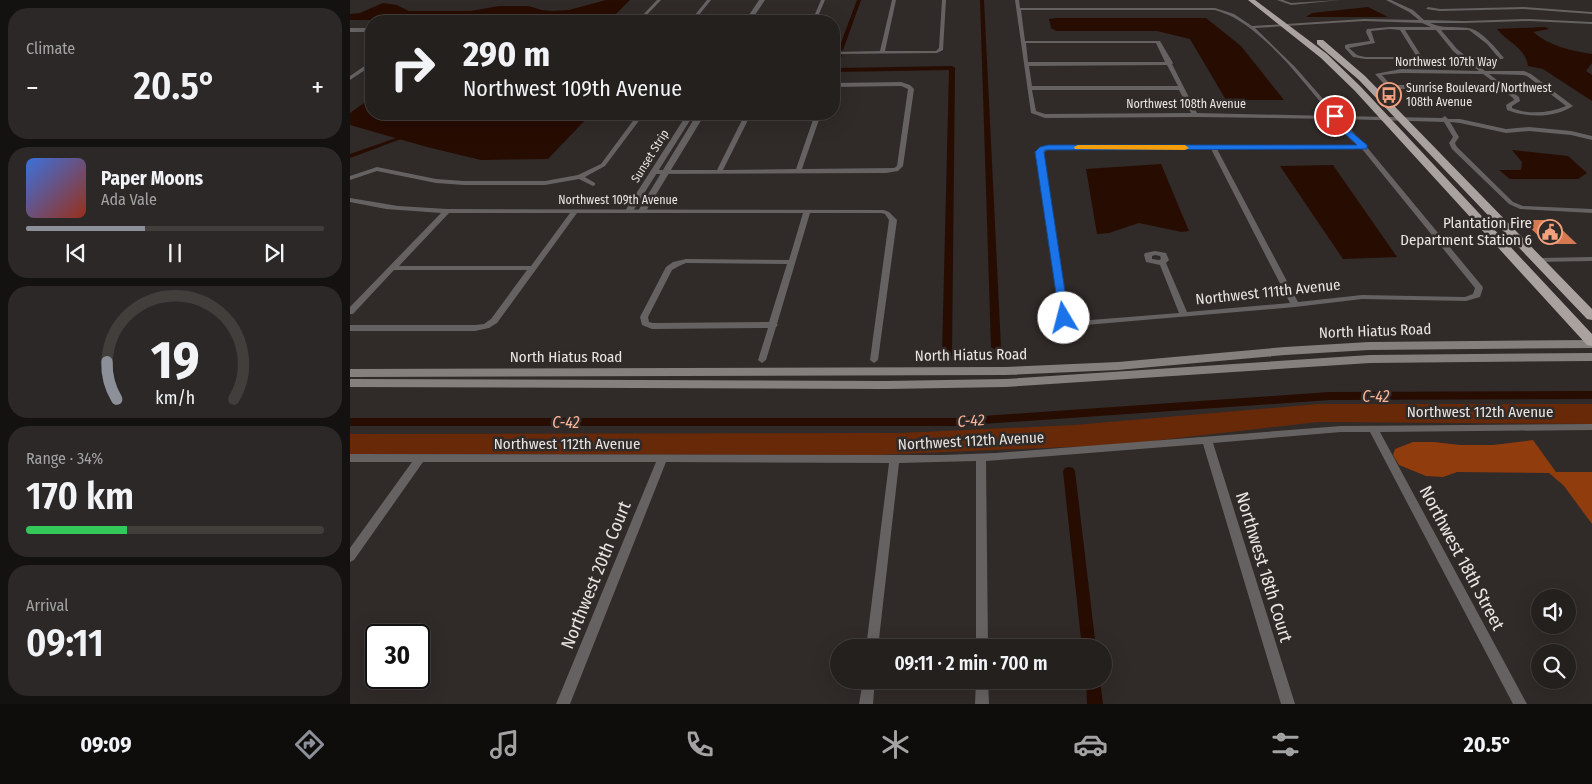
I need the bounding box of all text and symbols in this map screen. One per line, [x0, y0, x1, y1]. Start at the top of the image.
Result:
text: 290 m [463, 33, 550, 75]
icon: right [380, 35, 445, 100]
text: Climate [26, 39, 75, 58]
street label: Northwest 107th Way [1395, 55, 1498, 69]
text: 20.5° [134, 63, 216, 109]
text: − [26, 71, 39, 104]
text: + [311, 71, 324, 104]
text: Northwest 109th Avenue [463, 75, 682, 102]
place label: Sunrise Boulevard/Northwest 108th Avenue [1406, 81, 1552, 109]
bus stop icon: Sunrise Boulevard/Northwest 108th Avenue [1376, 82, 1402, 108]
pin [1314, 95, 1356, 137]
street label: Northwest 108th Avenue [1126, 97, 1246, 111]
icon: arrive [1321, 102, 1349, 130]
street label: Sunset Strip [628, 127, 672, 185]
text: Paper Moons [101, 167, 203, 190]
text: Ada Vale [101, 190, 157, 209]
street label: Northwest 109th Avenue [558, 193, 678, 207]
place label: Plantation Fire Department Station 6 [1400, 214, 1532, 249]
public building icon: Plantation Fire Department Station 6 [1537, 219, 1563, 245]
icon: previous [62, 239, 90, 267]
icon: pause [161, 239, 189, 267]
icon: next [260, 239, 288, 267]
street label: Northwest 111th Avenue [1195, 275, 1341, 309]
position arrow [1037, 291, 1089, 343]
street label: North Hiatus Road [1318, 320, 1432, 342]
text: 19 [151, 329, 199, 392]
street label: North Hiatus Road [915, 345, 1027, 365]
street label: North Hiatus Road [510, 348, 622, 366]
text: km/h [155, 387, 195, 409]
water label: C-42 [1362, 387, 1390, 406]
street label: Northwest 112th Avenue [1407, 403, 1553, 421]
water label: C-42 [957, 410, 985, 431]
water label: C-42 [552, 413, 580, 432]
street label: Northwest 112th Avenue [897, 428, 1045, 454]
street label: Northwest 112th Avenue [494, 435, 640, 453]
text: Range · 34% [26, 449, 103, 468]
text: 170 km [26, 473, 134, 519]
street label: Northwest 18th Street [1415, 482, 1509, 634]
street label: Northwest 18th Court [1231, 489, 1297, 645]
street label: Northwest 20th Court [556, 498, 636, 652]
map controls [1531, 589, 1576, 689]
button: sound [1531, 589, 1576, 634]
text: Arrival [26, 596, 68, 615]
text: 09:11 [26, 620, 104, 666]
speed limit sign: 30 [365, 624, 430, 689]
button: search [1531, 644, 1576, 689]
text: 09:11 · 2 min · 700 m [895, 652, 1047, 675]
icon: directions [292, 727, 327, 762]
icon: music [487, 727, 522, 762]
icon: phone [682, 727, 717, 762]
icon: climate [878, 727, 913, 762]
icon: car [1073, 727, 1108, 762]
icon: filters [1268, 727, 1303, 762]
text: 09:09 [80, 731, 132, 758]
text: 20.5° [1463, 731, 1512, 758]

